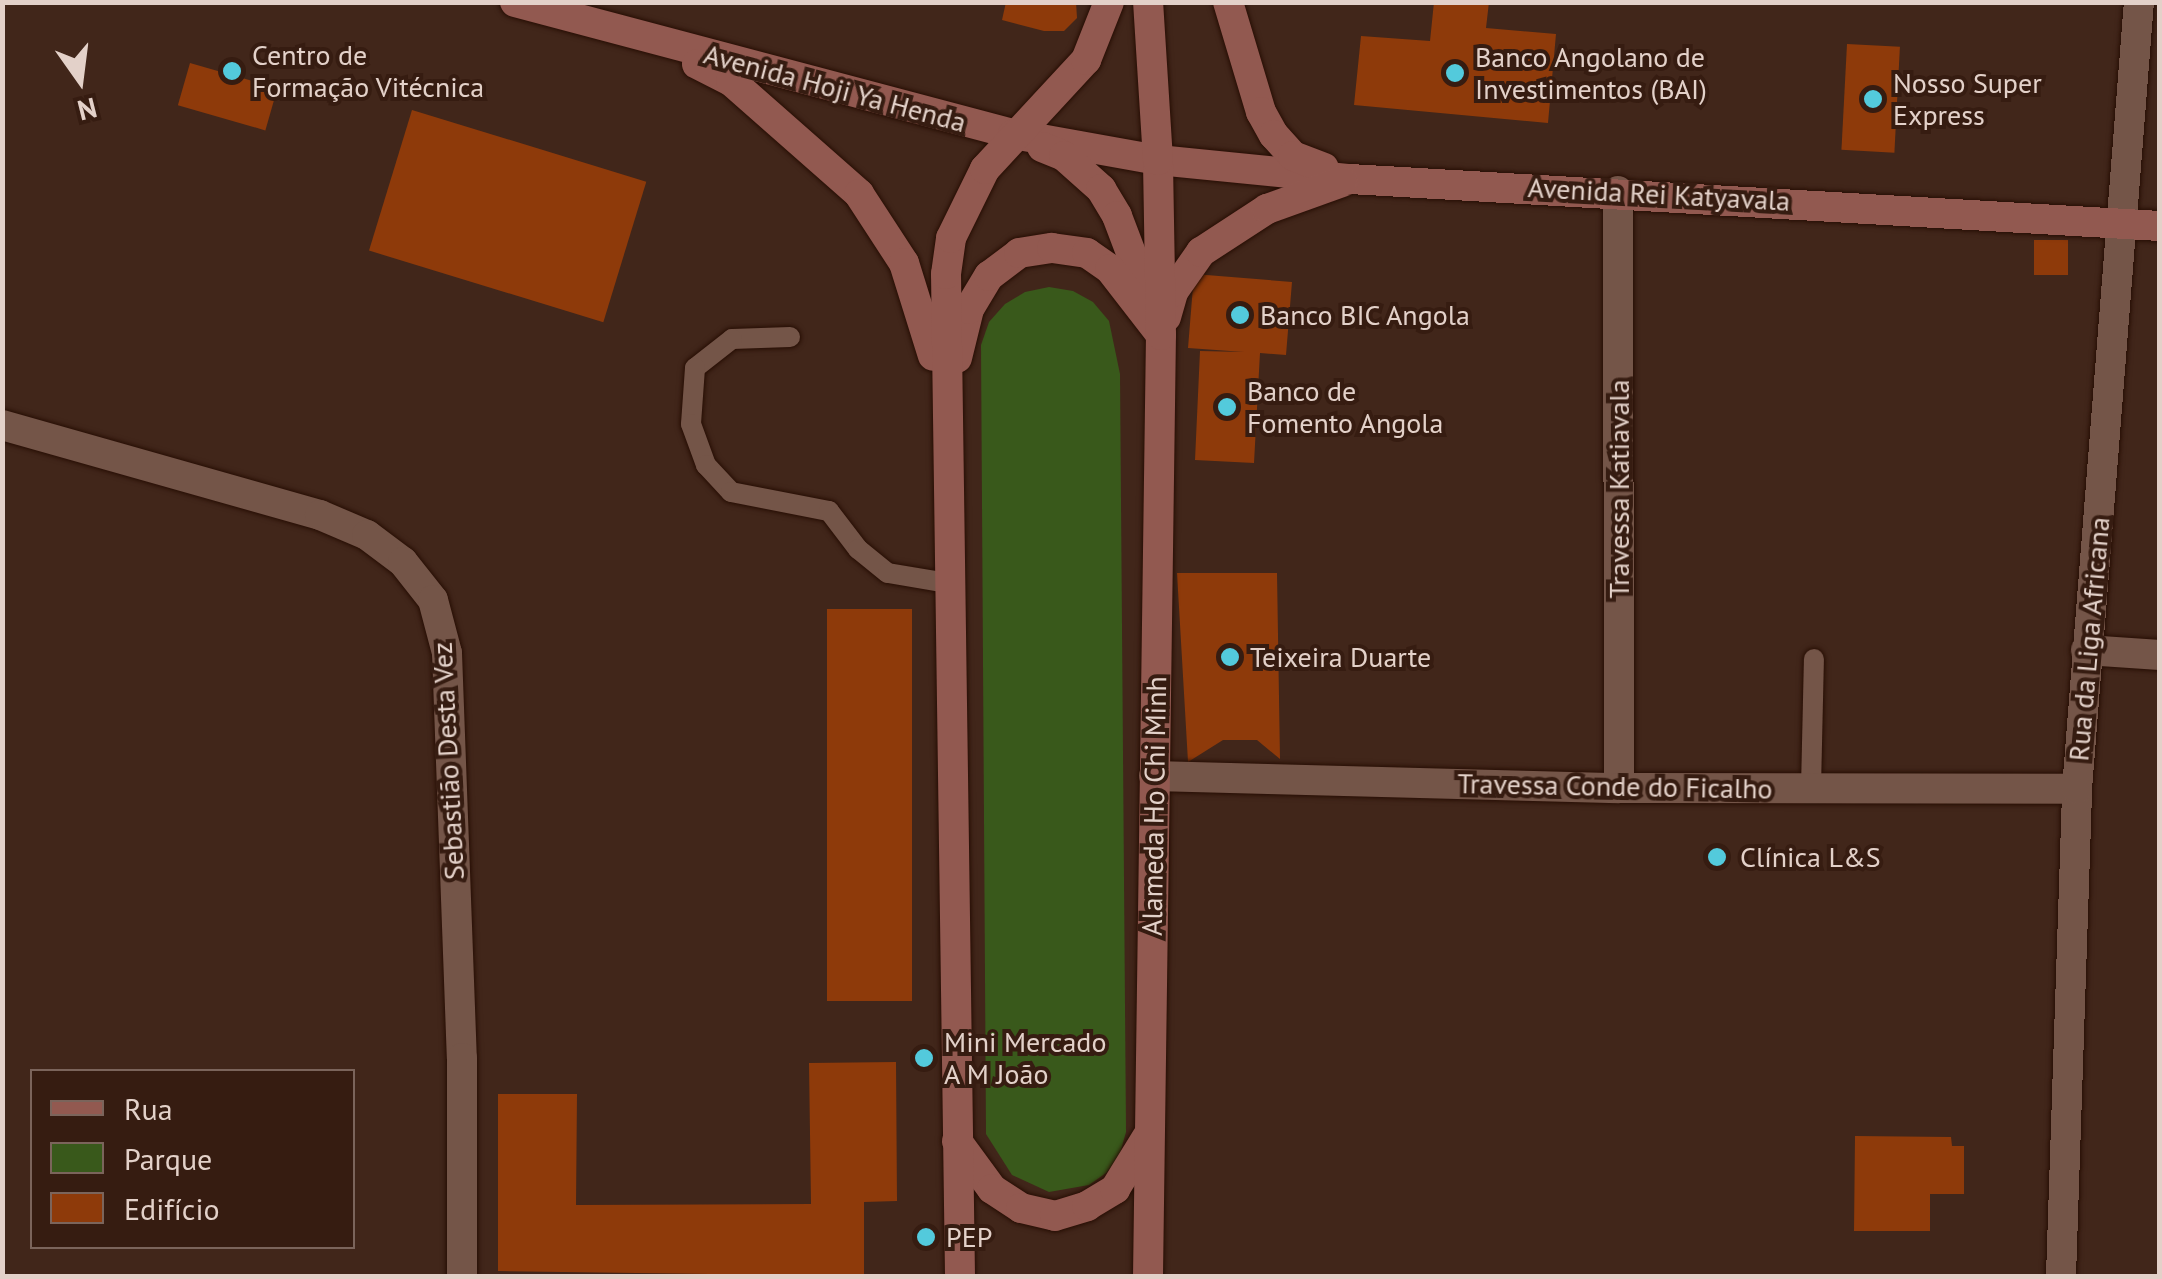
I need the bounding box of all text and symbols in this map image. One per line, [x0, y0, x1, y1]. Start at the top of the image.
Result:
north arrow [30, 30, 130, 130]
street label: Avenida Hoji Ya Henda [700, 37, 970, 139]
place label: Centro de Formação Vitécnica [252, 38, 485, 104]
place label: Banco Angolano de Investimentos (BAI) [1475, 40, 1707, 106]
marker: Centro de Formação Vitécnica [221, 60, 243, 82]
marker: Banco Angolano de Investimentos (BAI) [1444, 62, 1466, 84]
place label: Nosso Super Express [1893, 66, 2042, 132]
marker: Nosso Super Express [1862, 88, 1884, 110]
text: N [74, 89, 101, 130]
street label: Avenida Rei Katyavala [1527, 170, 1791, 218]
place label: Banco BIC Angola [1260, 298, 1472, 332]
marker: Banco BIC Angola [1229, 304, 1251, 326]
place label: Banco de Fomento Angola [1247, 374, 1444, 440]
street label: Travessa Katiavala [1602, 380, 1636, 598]
marker: Banco de Fomento Angola [1216, 396, 1238, 418]
street label: Rua da Liga Africana [2062, 515, 2116, 763]
place label: Teixeira Duarte [1250, 640, 1431, 674]
street label: Sebastião Desta Vez [425, 641, 471, 881]
marker: Teixeira Duarte [1219, 646, 1241, 668]
street label: Alameda Ho Chi Minh [1135, 676, 1173, 936]
street label: Travessa Conde do Ficalho [1457, 766, 1773, 806]
place label: Clínica L&S [1740, 840, 1881, 874]
marker: Clínica L&S [1704, 844, 1730, 870]
place label: Mini Mercado A M João [944, 1025, 1106, 1091]
marker: Mini Mercado A M João [913, 1047, 935, 1069]
legend [30, 1069, 355, 1249]
text: Rua [124, 1089, 173, 1128]
text: Parque [124, 1139, 212, 1178]
text: Edifício [124, 1189, 220, 1228]
place label: PEP [946, 1220, 992, 1254]
marker: PEP [915, 1226, 937, 1248]

